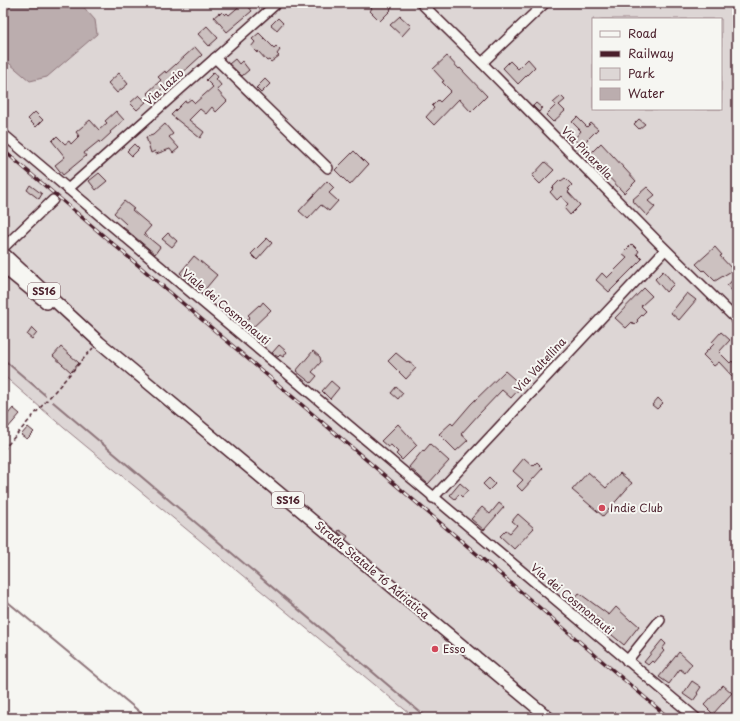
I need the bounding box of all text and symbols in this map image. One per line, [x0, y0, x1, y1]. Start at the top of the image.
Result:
legend [592, 18, 722, 110]
text: Road [628, 24, 657, 42]
text: Railway [628, 44, 674, 62]
street label: Via Lazio [140, 64, 187, 109]
text: Park [628, 64, 655, 82]
text: Water [628, 84, 665, 102]
street label: Via Pinarella [558, 122, 617, 183]
street label: Viale dei Cosmonauti [179, 265, 274, 349]
road number: SS16 [28, 283, 60, 299]
street label: Via Valtellina [510, 333, 570, 396]
road number: SS16 [272, 492, 304, 508]
place label: Indie Club [610, 499, 663, 516]
marker: Indie Club [597, 503, 607, 513]
street label: Strada Statale 16 Adriatica [311, 516, 433, 623]
street label: Via dei Cosmonauti [527, 559, 617, 638]
place label: Esso [443, 640, 466, 657]
marker: Esso [430, 644, 440, 654]

